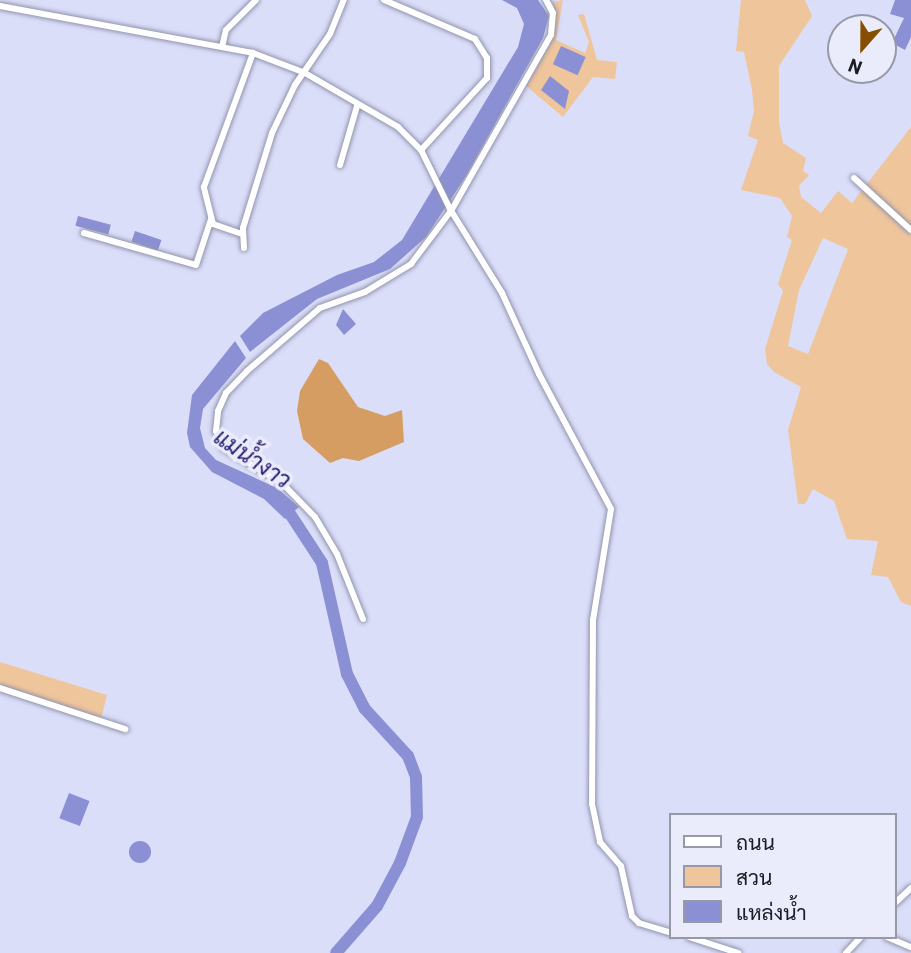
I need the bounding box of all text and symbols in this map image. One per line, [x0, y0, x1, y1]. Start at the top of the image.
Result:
north arrow [827, 14, 897, 84]
text: N [845, 54, 865, 80]
water label: แม่น้ำงาว [209, 422, 297, 494]
legend [670, 813, 897, 939]
text: ถนน [736, 829, 775, 854]
text: สวน [736, 864, 772, 889]
text: แหล่งน้ำ [736, 899, 807, 924]

